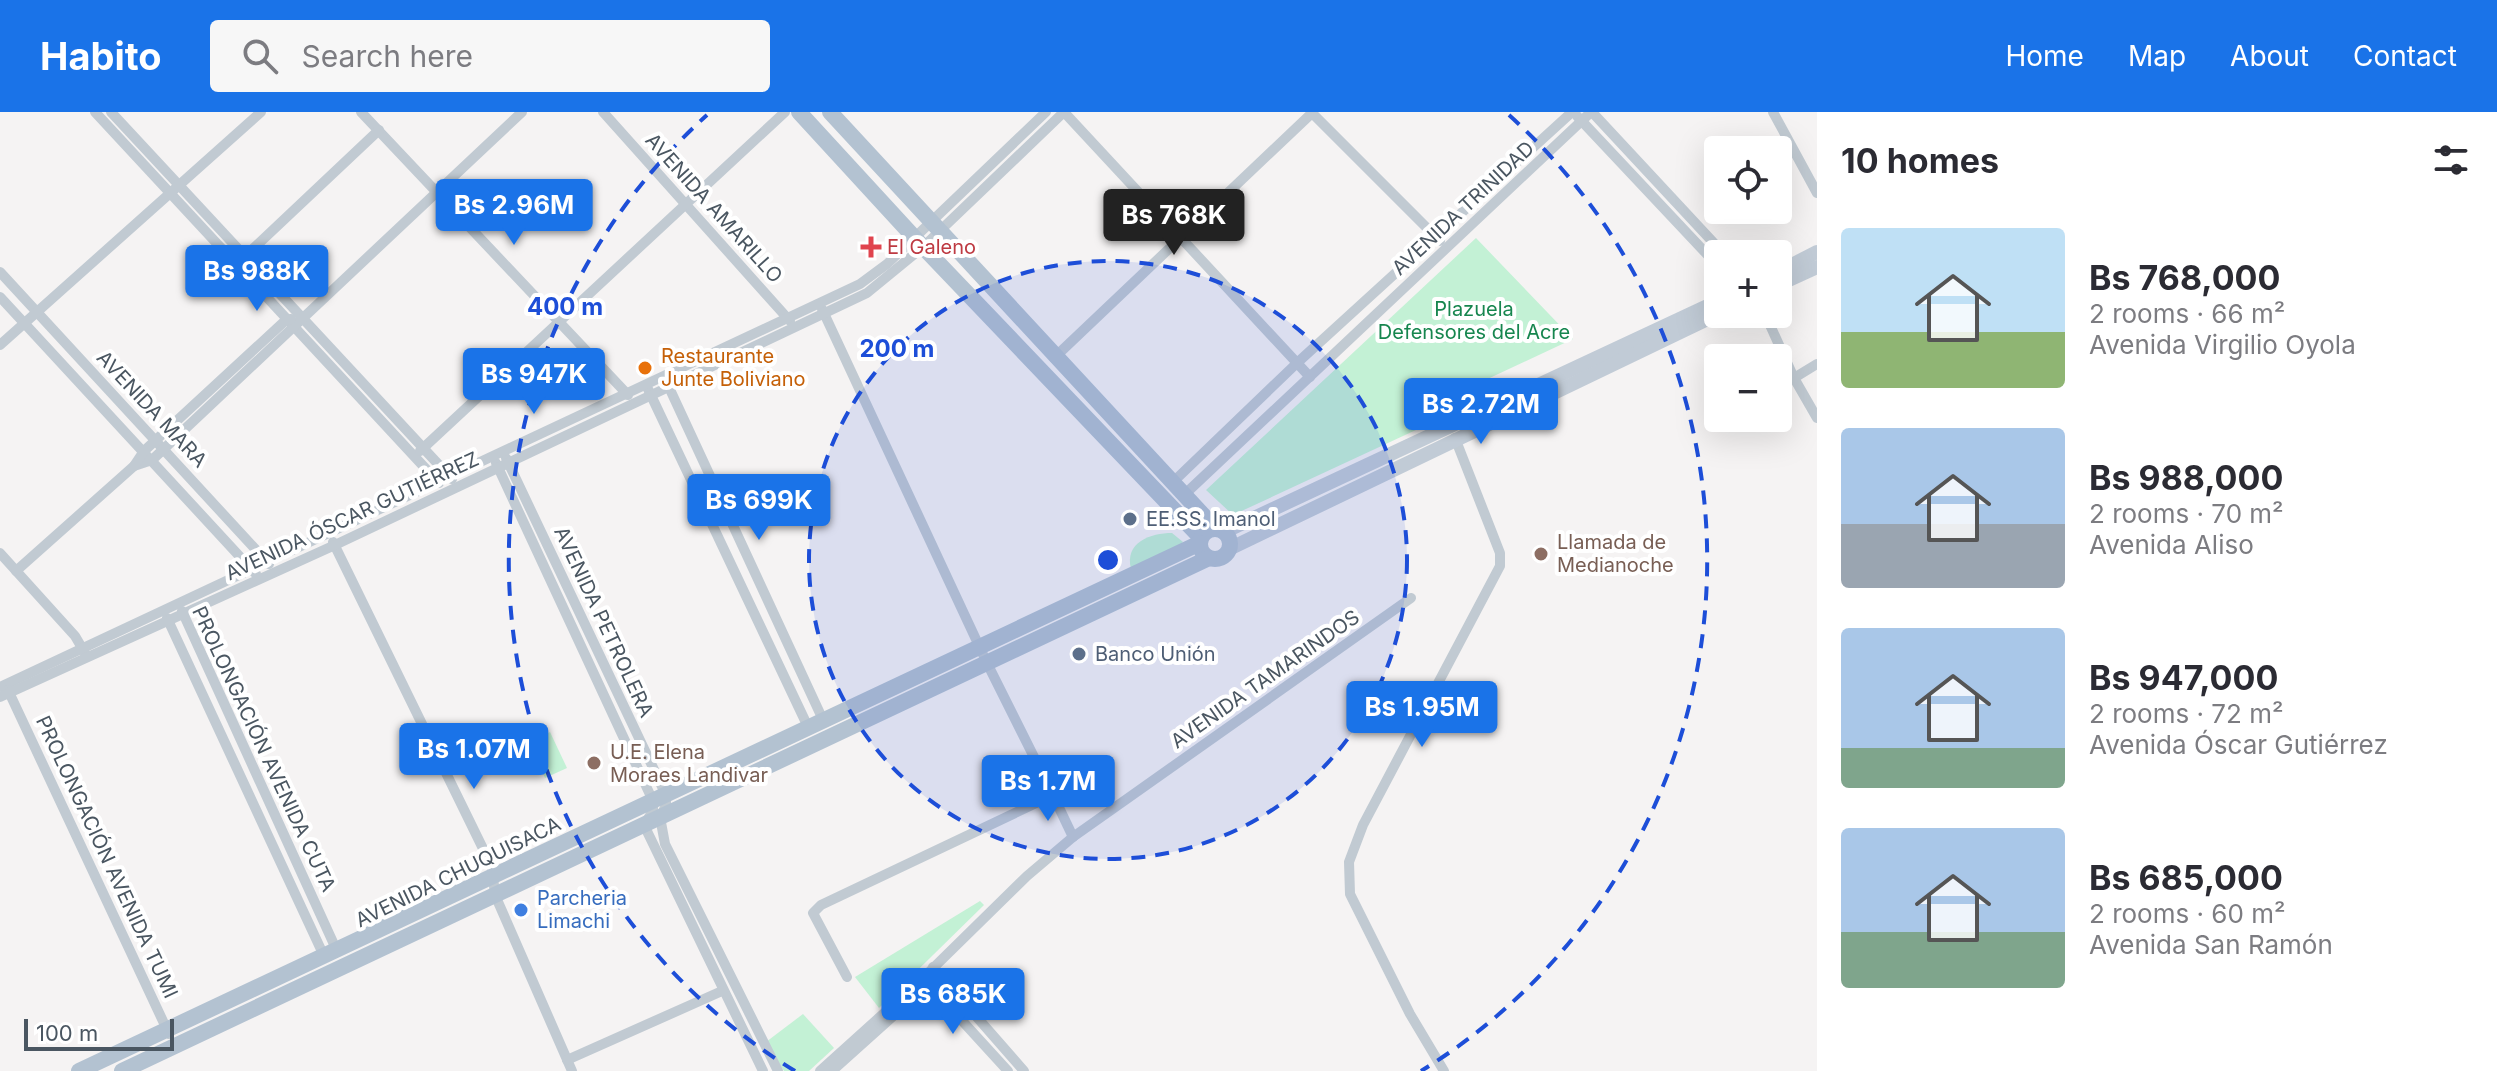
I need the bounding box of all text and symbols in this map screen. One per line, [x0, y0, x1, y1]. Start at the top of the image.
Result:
search box [210, 20, 770, 92]
text: Habito [40, 33, 162, 79]
icon: search [238, 34, 282, 78]
text: Search here [302, 38, 473, 74]
text: Home [2005, 39, 2084, 73]
text: Map [2128, 39, 2186, 73]
text: About [2230, 39, 2309, 73]
text: Contact [2353, 39, 2457, 73]
street label: AVENIDA AMARILLO [640, 128, 788, 288]
street label: AVENIDA TRINIDAD [1387, 136, 1539, 280]
map controls [1704, 136, 1792, 432]
button: locate [1704, 136, 1792, 224]
icon: filters [2429, 138, 2473, 182]
text: 10 homes [1841, 140, 1999, 181]
pin: Bs 2.96M [431, 179, 597, 247]
text: Bs 2.96M [454, 189, 574, 220]
pin: Bs 768K [1100, 189, 1248, 257]
text: Bs 768K [1121, 199, 1227, 230]
place label: El Galeno [887, 235, 976, 259]
marker: El Galeno [862, 238, 880, 256]
button: + [1704, 240, 1792, 328]
pin: Bs 988K [183, 245, 331, 313]
text: Bs 988K [203, 255, 311, 286]
text: Bs 768,000 [2089, 257, 2280, 298]
icon: home [1905, 260, 2001, 356]
text: 400 m [527, 292, 603, 321]
park label: Plazuela Defensores del Acre [1378, 297, 1570, 344]
text: 2 rooms · 66 m² [2089, 298, 2285, 329]
text: Avenida Virgilio Oyola [2089, 329, 2356, 360]
text: 200 m [859, 334, 935, 363]
place label: Restaurante Junte Boliviano [661, 344, 806, 391]
button: − [1704, 344, 1792, 432]
street label: AVENIDA MARA [92, 346, 212, 472]
pin: Bs 947K [460, 348, 608, 416]
text: Bs 947K [481, 358, 587, 389]
marker: Restaurante Junte Boliviano [636, 359, 654, 377]
pin: Bs 2.72M [1398, 378, 1564, 446]
text: Bs 2.72M [1422, 388, 1540, 419]
street label: AVENIDA ÓSCAR GUTIÉRREZ [221, 446, 483, 585]
text: Bs 988,000 [2089, 457, 2283, 498]
icon: home [1905, 460, 2001, 556]
pin: Bs 699K [685, 474, 833, 542]
text: Bs 699K [705, 484, 813, 515]
text: 2 rooms · 70 m² [2089, 498, 2284, 529]
place label: EE.SS. Imanol [1146, 507, 1276, 531]
marker: EE.SS. Imanol [1121, 510, 1139, 528]
street label: AVENIDA PETROLERA [549, 523, 659, 721]
text: Avenida Aliso [2089, 529, 2254, 560]
place label: Llamada de Medianoche [1557, 530, 1674, 577]
marker: Llamada de Medianoche [1532, 545, 1550, 563]
centre of rings [1094, 546, 1122, 574]
street label: PROLONGACIÓN AVENIDA CUTA [187, 602, 342, 896]
street label: AVENIDA TAMARINDOS [1166, 605, 1364, 753]
place label: Banco Unión [1095, 642, 1216, 666]
marker: Banco Unión [1070, 645, 1088, 663]
text: Bs 947,000 [2089, 657, 2278, 698]
icon: home [1905, 660, 2001, 756]
pin: Bs 1.95M [1339, 681, 1505, 749]
text: Bs 1.95M [1364, 691, 1480, 722]
text: 2 rooms · 72 m² [2089, 698, 2283, 729]
street label: PROLONGACIÓN AVENIDA TUMI [31, 712, 184, 1002]
pin: Bs 1.07M [391, 723, 557, 791]
text: Avenida Óscar Gutiérrez [2089, 729, 2388, 760]
text: Bs 1.07M [417, 733, 531, 764]
place label: U.E. Elena Moraes Landivar [610, 740, 768, 787]
marker: U.E. Elena Moraes Landivar [585, 754, 603, 772]
pin: Bs 1.7M [974, 755, 1122, 823]
text: Bs 1.7M [1000, 765, 1096, 796]
street label: AVENIDA CHUQUISACA [351, 812, 565, 932]
text: Bs 685,000 [2089, 857, 2283, 898]
icon: home [1905, 860, 2001, 956]
place label: Parcheria Limachi [537, 886, 627, 933]
text: 2 rooms · 60 m² [2089, 898, 2285, 929]
marker: Parcheria Limachi [512, 901, 530, 919]
text: Avenida San Ramón [2089, 929, 2333, 960]
pin: Bs 685K [879, 968, 1027, 1036]
text: Bs 685K [899, 978, 1007, 1009]
scale bar [24, 1015, 174, 1051]
text: 100 m [36, 1020, 98, 1046]

